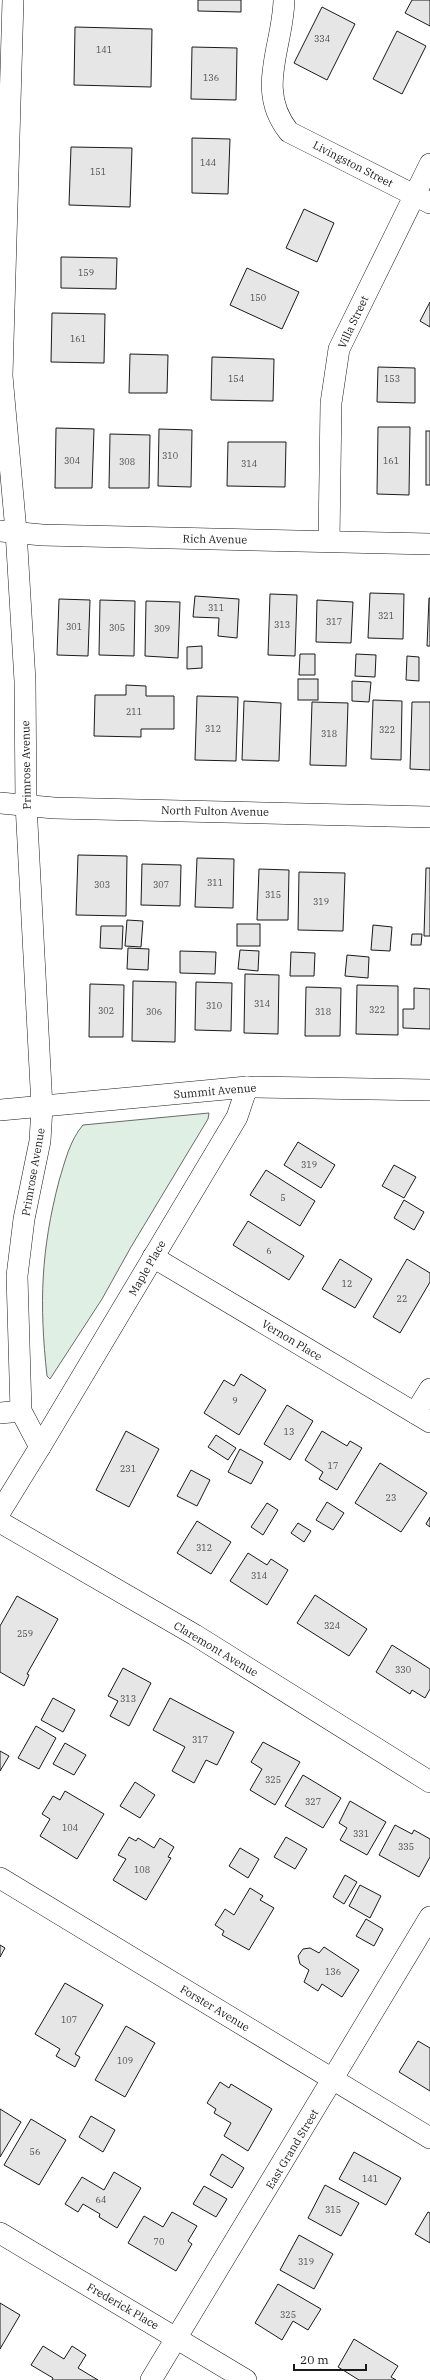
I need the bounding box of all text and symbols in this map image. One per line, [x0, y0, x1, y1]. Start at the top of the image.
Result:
house number: 334 [314, 33, 330, 44]
house number: 141 [96, 44, 112, 55]
house number: 136 [203, 72, 219, 83]
street label: Livingston Street [311, 138, 396, 190]
house number: 144 [200, 157, 216, 168]
house number: 151 [90, 166, 106, 177]
house number: 159 [78, 267, 94, 278]
house number: 150 [250, 292, 266, 303]
street label: Villa Street [335, 293, 371, 351]
house number: 161 [70, 333, 86, 344]
house number: 154 [228, 373, 244, 384]
house number: 153 [384, 373, 400, 384]
house number: 310 [162, 450, 178, 461]
house number: 304 [64, 455, 80, 466]
house number: 161 [383, 455, 399, 466]
house number: 308 [119, 456, 135, 467]
house number: 314 [241, 458, 257, 469]
street label: Rich Avenue [183, 531, 248, 547]
house number: 311 [208, 602, 224, 613]
house number: 321 [378, 610, 394, 621]
house number: 317 [326, 616, 342, 627]
house number: 313 [274, 619, 290, 630]
house number: 301 [66, 621, 82, 632]
house number: 305 [109, 622, 125, 633]
house number: 309 [154, 623, 170, 634]
house number: 211 [126, 706, 142, 717]
street label: Primrose Avenue [18, 720, 34, 810]
house number: 312 [205, 723, 221, 734]
house number: 322 [379, 724, 395, 735]
house number: 318 [321, 728, 337, 739]
street label: North Fulton Avenue [161, 803, 269, 819]
house number: 311 [207, 877, 223, 888]
house number: 303 [94, 879, 110, 890]
house number: 307 [153, 879, 169, 890]
house number: 315 [265, 889, 281, 900]
house number: 319 [313, 896, 329, 907]
house number: 314 [254, 998, 270, 1009]
house number: 310 [206, 1000, 222, 1011]
house number: 322 [369, 1004, 385, 1015]
house number: 302 [98, 1005, 114, 1016]
house number: 306 [146, 1006, 162, 1017]
house number: 318 [315, 1006, 331, 1017]
street label: Summit Avenue [173, 1080, 257, 1102]
street label: Primrose Avenue [18, 1127, 48, 1217]
house number: 319 [301, 1159, 317, 1170]
house number: 5 [280, 1192, 286, 1203]
street label: Maple Place [126, 1238, 169, 1298]
house number: 6 [266, 1245, 272, 1256]
house number: 12 [342, 1278, 352, 1289]
house number: 22 [397, 1293, 407, 1304]
street label: Vernon Place [259, 1317, 325, 1364]
house number: 9 [232, 1395, 238, 1406]
house number: 13 [284, 1426, 294, 1437]
house number: 17 [328, 1460, 338, 1471]
house number: 231 [120, 1463, 136, 1474]
house number: 23 [386, 1492, 396, 1503]
house number: 312 [196, 1542, 212, 1553]
house number: 314 [251, 1570, 267, 1581]
street label: Claremont Avenue [171, 1618, 261, 1680]
house number: 324 [324, 1620, 340, 1631]
house number: 259 [17, 1628, 33, 1639]
house number: 330 [395, 1664, 411, 1675]
house number: 313 [120, 1693, 136, 1704]
house number: 317 [192, 1734, 208, 1745]
house number: 325 [265, 1774, 281, 1785]
house number: 327 [305, 1796, 321, 1807]
house number: 104 [62, 1822, 78, 1833]
house number: 331 [353, 1828, 369, 1839]
house number: 335 [398, 1841, 414, 1852]
house number: 108 [134, 1864, 150, 1875]
house number: 136 [325, 1966, 341, 1977]
street label: Forster Avenue [178, 1982, 252, 2034]
house number: 107 [61, 2014, 77, 2025]
house number: 109 [117, 2055, 133, 2066]
street label: East Grand Street [263, 2106, 321, 2192]
house number: 56 [30, 2146, 40, 2157]
house number: 141 [362, 2173, 378, 2184]
house number: 64 [96, 2194, 106, 2205]
house number: 315 [325, 2204, 341, 2215]
house number: 70 [154, 2236, 164, 2247]
house number: 319 [298, 2256, 314, 2267]
street label: Frederick Place [85, 2280, 162, 2332]
house number: 325 [280, 2309, 296, 2320]
scale bar [294, 2346, 366, 2372]
text: 20 m [300, 2352, 329, 2367]

